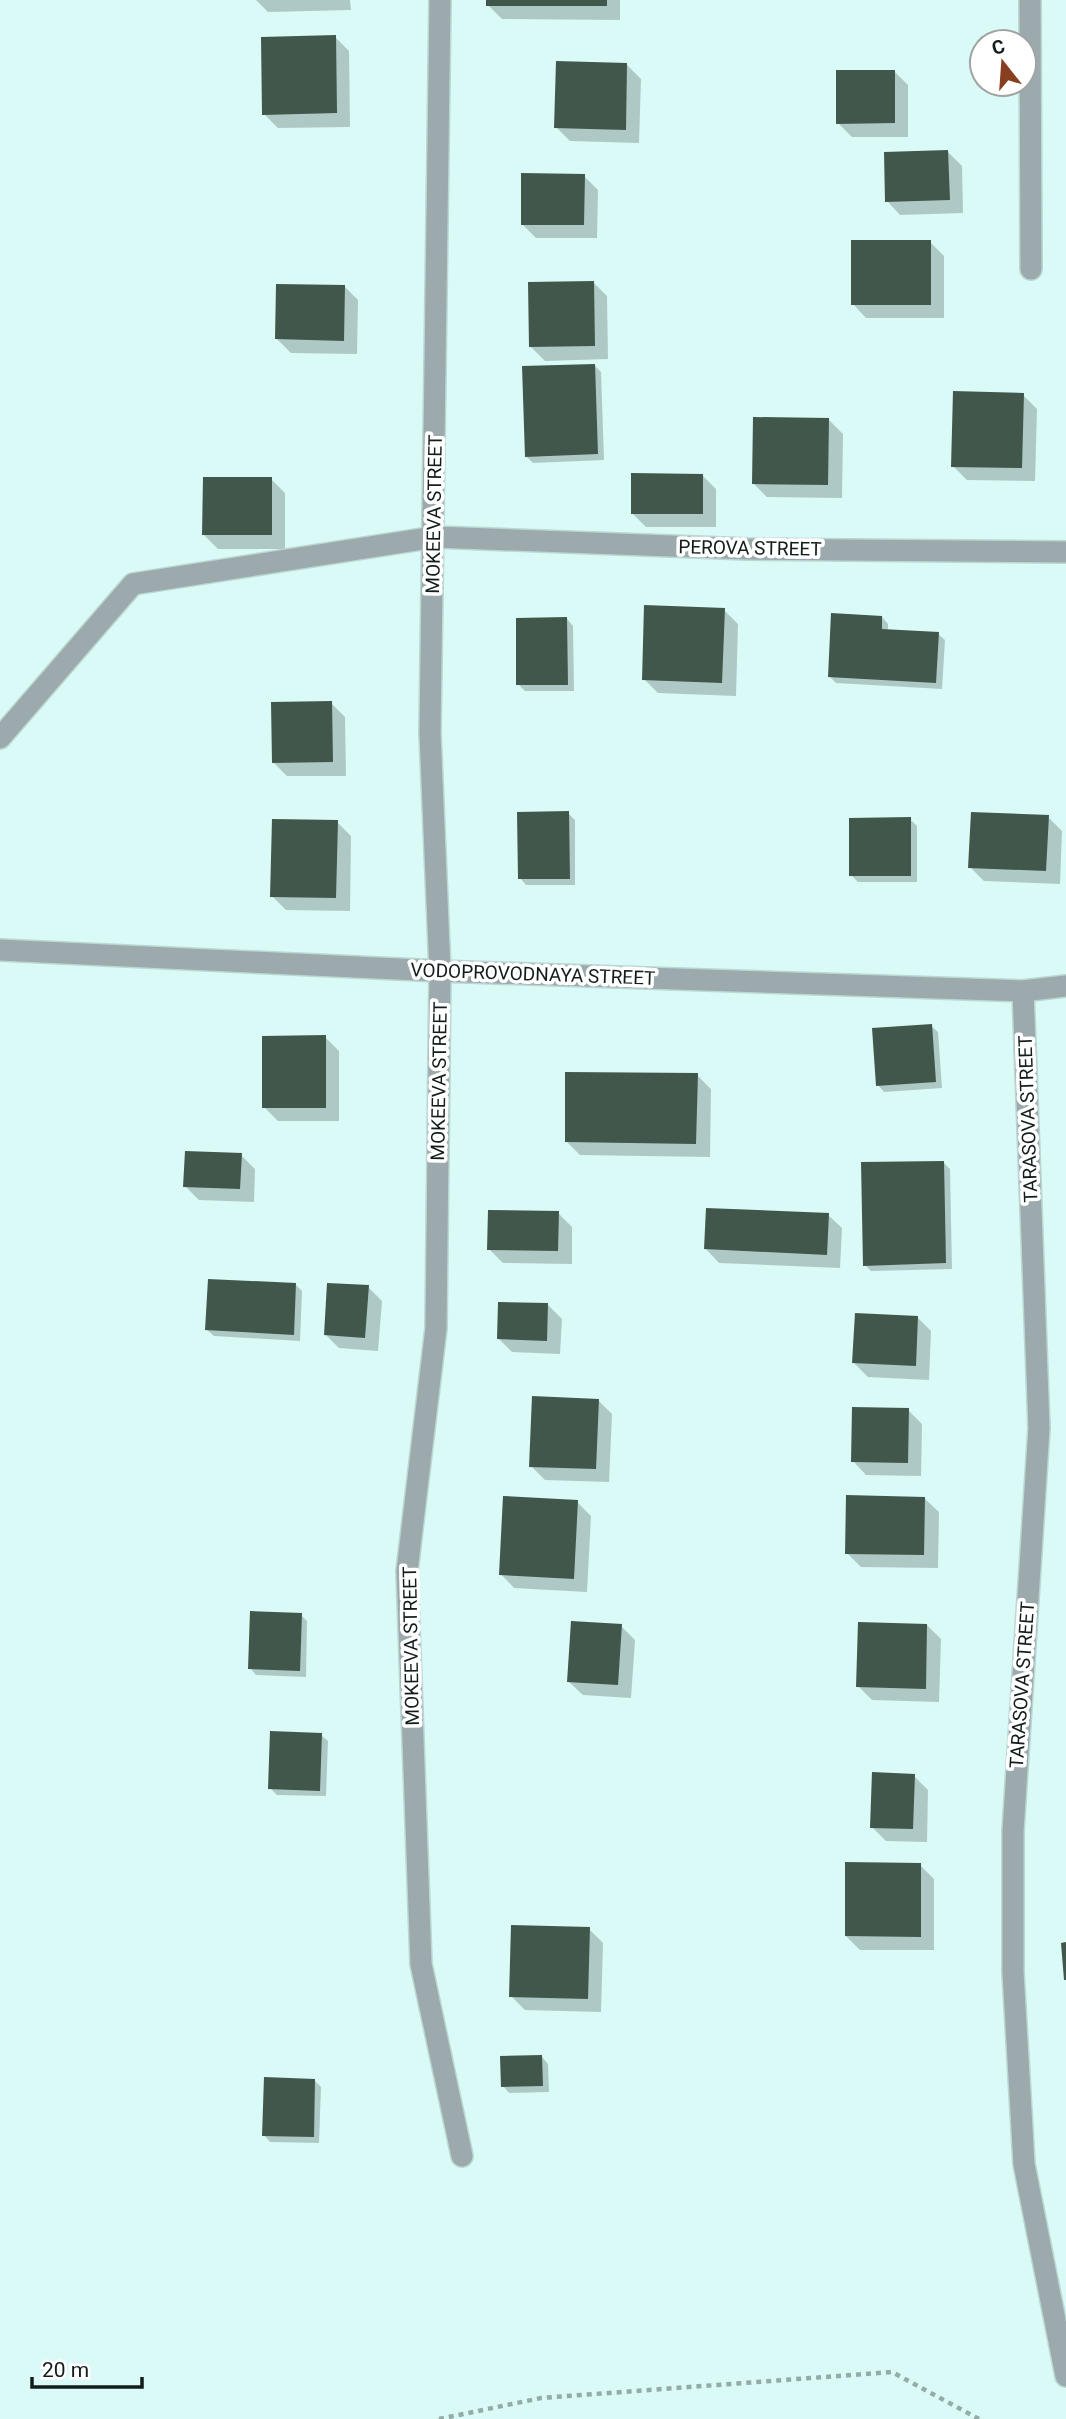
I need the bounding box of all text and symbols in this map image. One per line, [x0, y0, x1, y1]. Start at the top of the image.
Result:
north arrow [968, 28, 1038, 98]
text: С [989, 34, 1007, 60]
street label: MOKEEVA STREET [421, 434, 447, 594]
street label: PEROVA STREET [678, 535, 822, 561]
street label: VODOPROVODNAYA STREET [410, 958, 656, 990]
street label: MOKEEVA STREET [426, 1001, 452, 1161]
street label: TARASOVA STREET [1014, 1035, 1042, 1203]
street label: MOKEEVA STREET [398, 1566, 424, 1726]
street label: TARASOVA STREET [1005, 1601, 1039, 1769]
scale bar [32, 2346, 142, 2390]
text: 20 m [42, 2358, 89, 2382]

